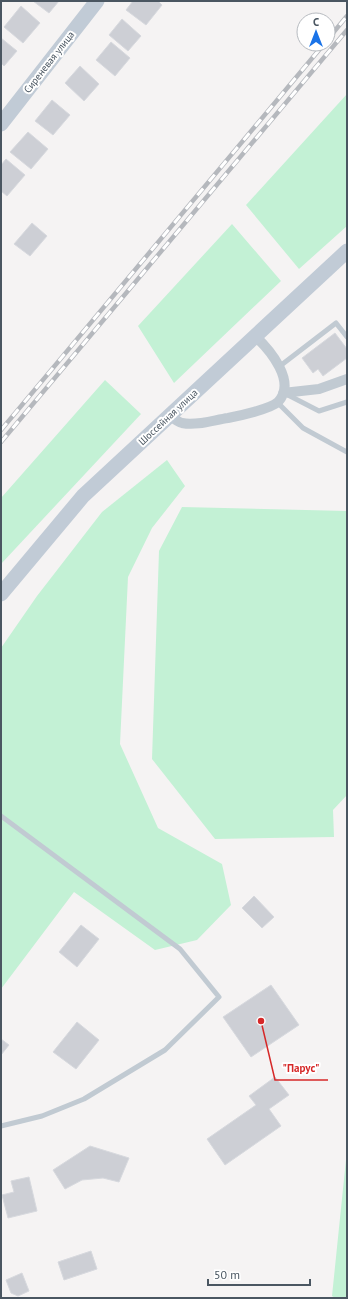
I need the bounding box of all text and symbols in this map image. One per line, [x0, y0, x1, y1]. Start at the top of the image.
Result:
north arrow [296, 12, 336, 52]
text: С [313, 15, 319, 29]
street label: Сиреневая улица [21, 28, 77, 96]
street label: Шоссейная улица [136, 386, 200, 448]
callout: "Парус" [275, 1057, 328, 1080]
text: "Парус" [283, 1061, 319, 1075]
scale bar [208, 1261, 310, 1287]
text: 50 m [214, 1267, 240, 1282]

